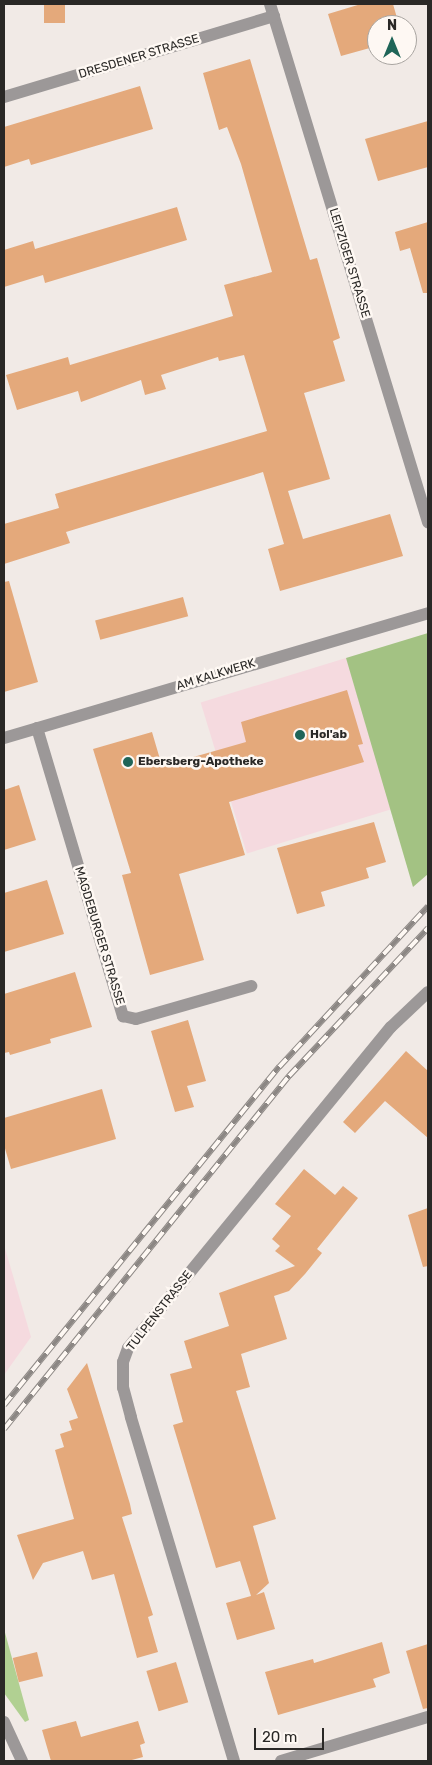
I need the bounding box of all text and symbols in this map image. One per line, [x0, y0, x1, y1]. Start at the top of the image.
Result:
north arrow [367, 15, 417, 65]
text: N [387, 17, 397, 34]
street label: DRESDENER STRASSE [77, 32, 201, 82]
street label: LEIPZIGER STRASSE [325, 206, 373, 320]
street label: AM KALKWERK [175, 656, 257, 694]
place label: Hol'ab [310, 728, 347, 742]
marker: Hol'ab [294, 729, 306, 741]
place label: Ebersberg-Apotheke [138, 755, 264, 769]
marker: Ebersberg-Apotheke [122, 756, 134, 768]
street label: MAGDEBURGER STRASSE [71, 865, 127, 1007]
street label: TULPENSTRASSE [124, 1268, 196, 1354]
scale bar [257, 1718, 327, 1750]
text: 20 m [262, 1728, 297, 1746]

